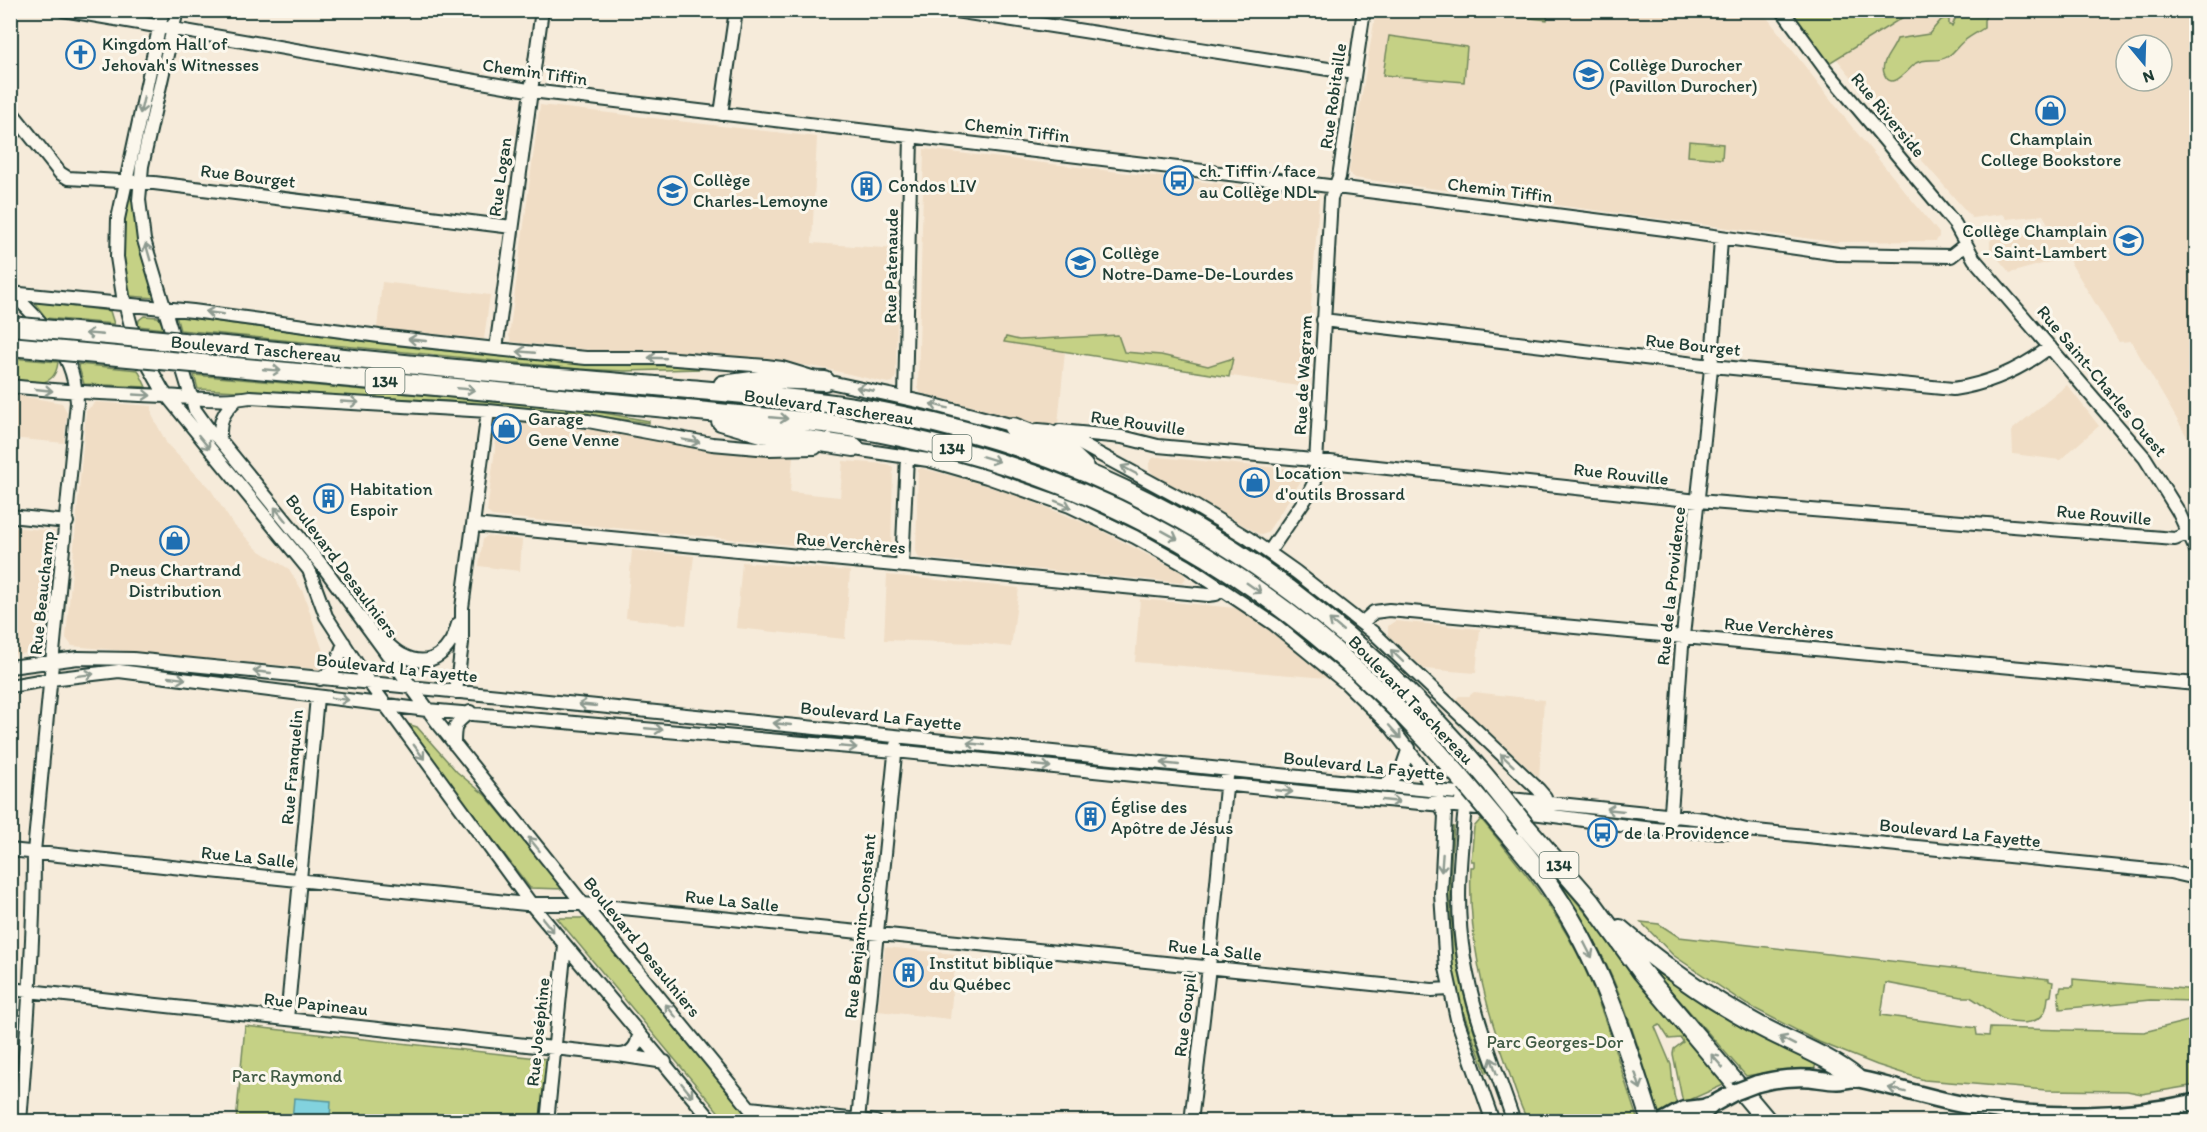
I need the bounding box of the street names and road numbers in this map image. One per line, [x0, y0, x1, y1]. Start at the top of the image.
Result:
street label: Rue Robitaille [1315, 42, 1351, 150]
street label: Chemin Tiffin [481, 54, 589, 90]
street label: Rue Riverside [1846, 68, 1930, 162]
street label: Chemin Tiffin [963, 113, 1071, 147]
street label: Rue Logan [484, 136, 517, 218]
street label: Rue Bourget [199, 159, 297, 193]
street label: Chemin Tiffin [1446, 173, 1554, 207]
street label: Rue Patenaude [879, 208, 903, 324]
street label: Rue Saint-Charles Ouest [2032, 301, 2172, 461]
street label: Rue de Wagram [1289, 314, 1317, 436]
street label: Rue Bourget [1644, 329, 1742, 361]
street label: Boulevard Taschereau [170, 331, 342, 367]
road number: 134 [366, 368, 404, 394]
street label: Boulevard Taschereau [743, 384, 915, 430]
street label: Rue Rouville [1089, 405, 1187, 441]
road number: 134 [932, 435, 972, 461]
street label: Rue Rouville [1572, 458, 1670, 490]
street label: Boulevard Desaulniers [281, 490, 403, 642]
street label: Rue Rouville [2056, 500, 2152, 530]
street label: Rue de la Providence [1652, 506, 1690, 666]
street label: Rue Verchères [795, 527, 907, 559]
street label: Rue Beauchamp [25, 530, 59, 656]
street label: Rue Verchères [1723, 612, 1835, 644]
street label: Boulevard Taschereau [1344, 631, 1478, 769]
street label: Boulevard La Fayette [315, 649, 479, 687]
street label: Boulevard La Fayette [799, 697, 963, 735]
street label: Rue Franquelin [276, 708, 308, 826]
street label: Boulevard La Fayette [1282, 747, 1446, 785]
street label: Boulevard La Fayette [1878, 814, 2042, 852]
street label: Rue Benjamin-Constant [839, 832, 881, 1019]
street label: Rue La Salle [200, 841, 296, 873]
road number: 134 [1540, 852, 1578, 878]
street label: Boulevard Desaulniers [579, 872, 705, 1022]
street label: Rue La Salle [684, 885, 780, 917]
street label: Rue La Salle [1167, 934, 1263, 966]
street label: Rue Goupil [1169, 972, 1201, 1058]
street label: Rue Joséphine [521, 977, 555, 1087]
street label: Rue Papineau [263, 988, 369, 1020]

